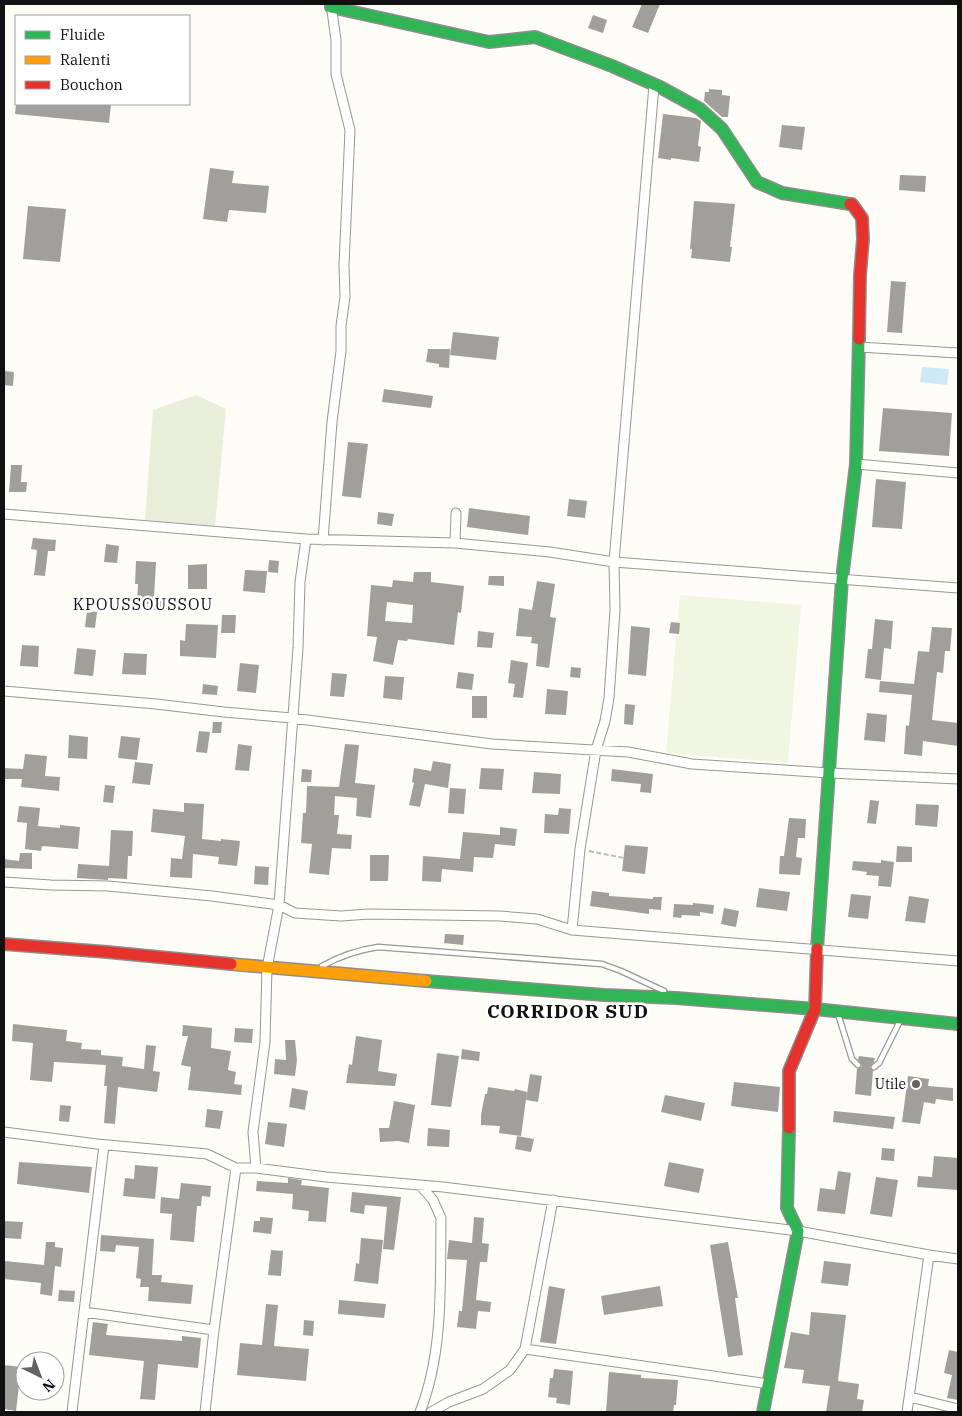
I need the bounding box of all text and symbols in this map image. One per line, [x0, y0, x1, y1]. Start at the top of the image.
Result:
legend [15, 15, 190, 105]
text: Fluide [60, 25, 105, 44]
text: Ralenti [60, 50, 111, 69]
text: Bouchon [60, 75, 123, 94]
district label: KPOUSSOUSSOU [73, 594, 213, 614]
district label: CORRIDOR SUD [487, 999, 649, 1023]
place label: Utile [875, 1075, 906, 1093]
marker: Utile [910, 1078, 922, 1090]
north arrow [15, 1351, 65, 1401]
text: N [39, 1375, 59, 1396]

